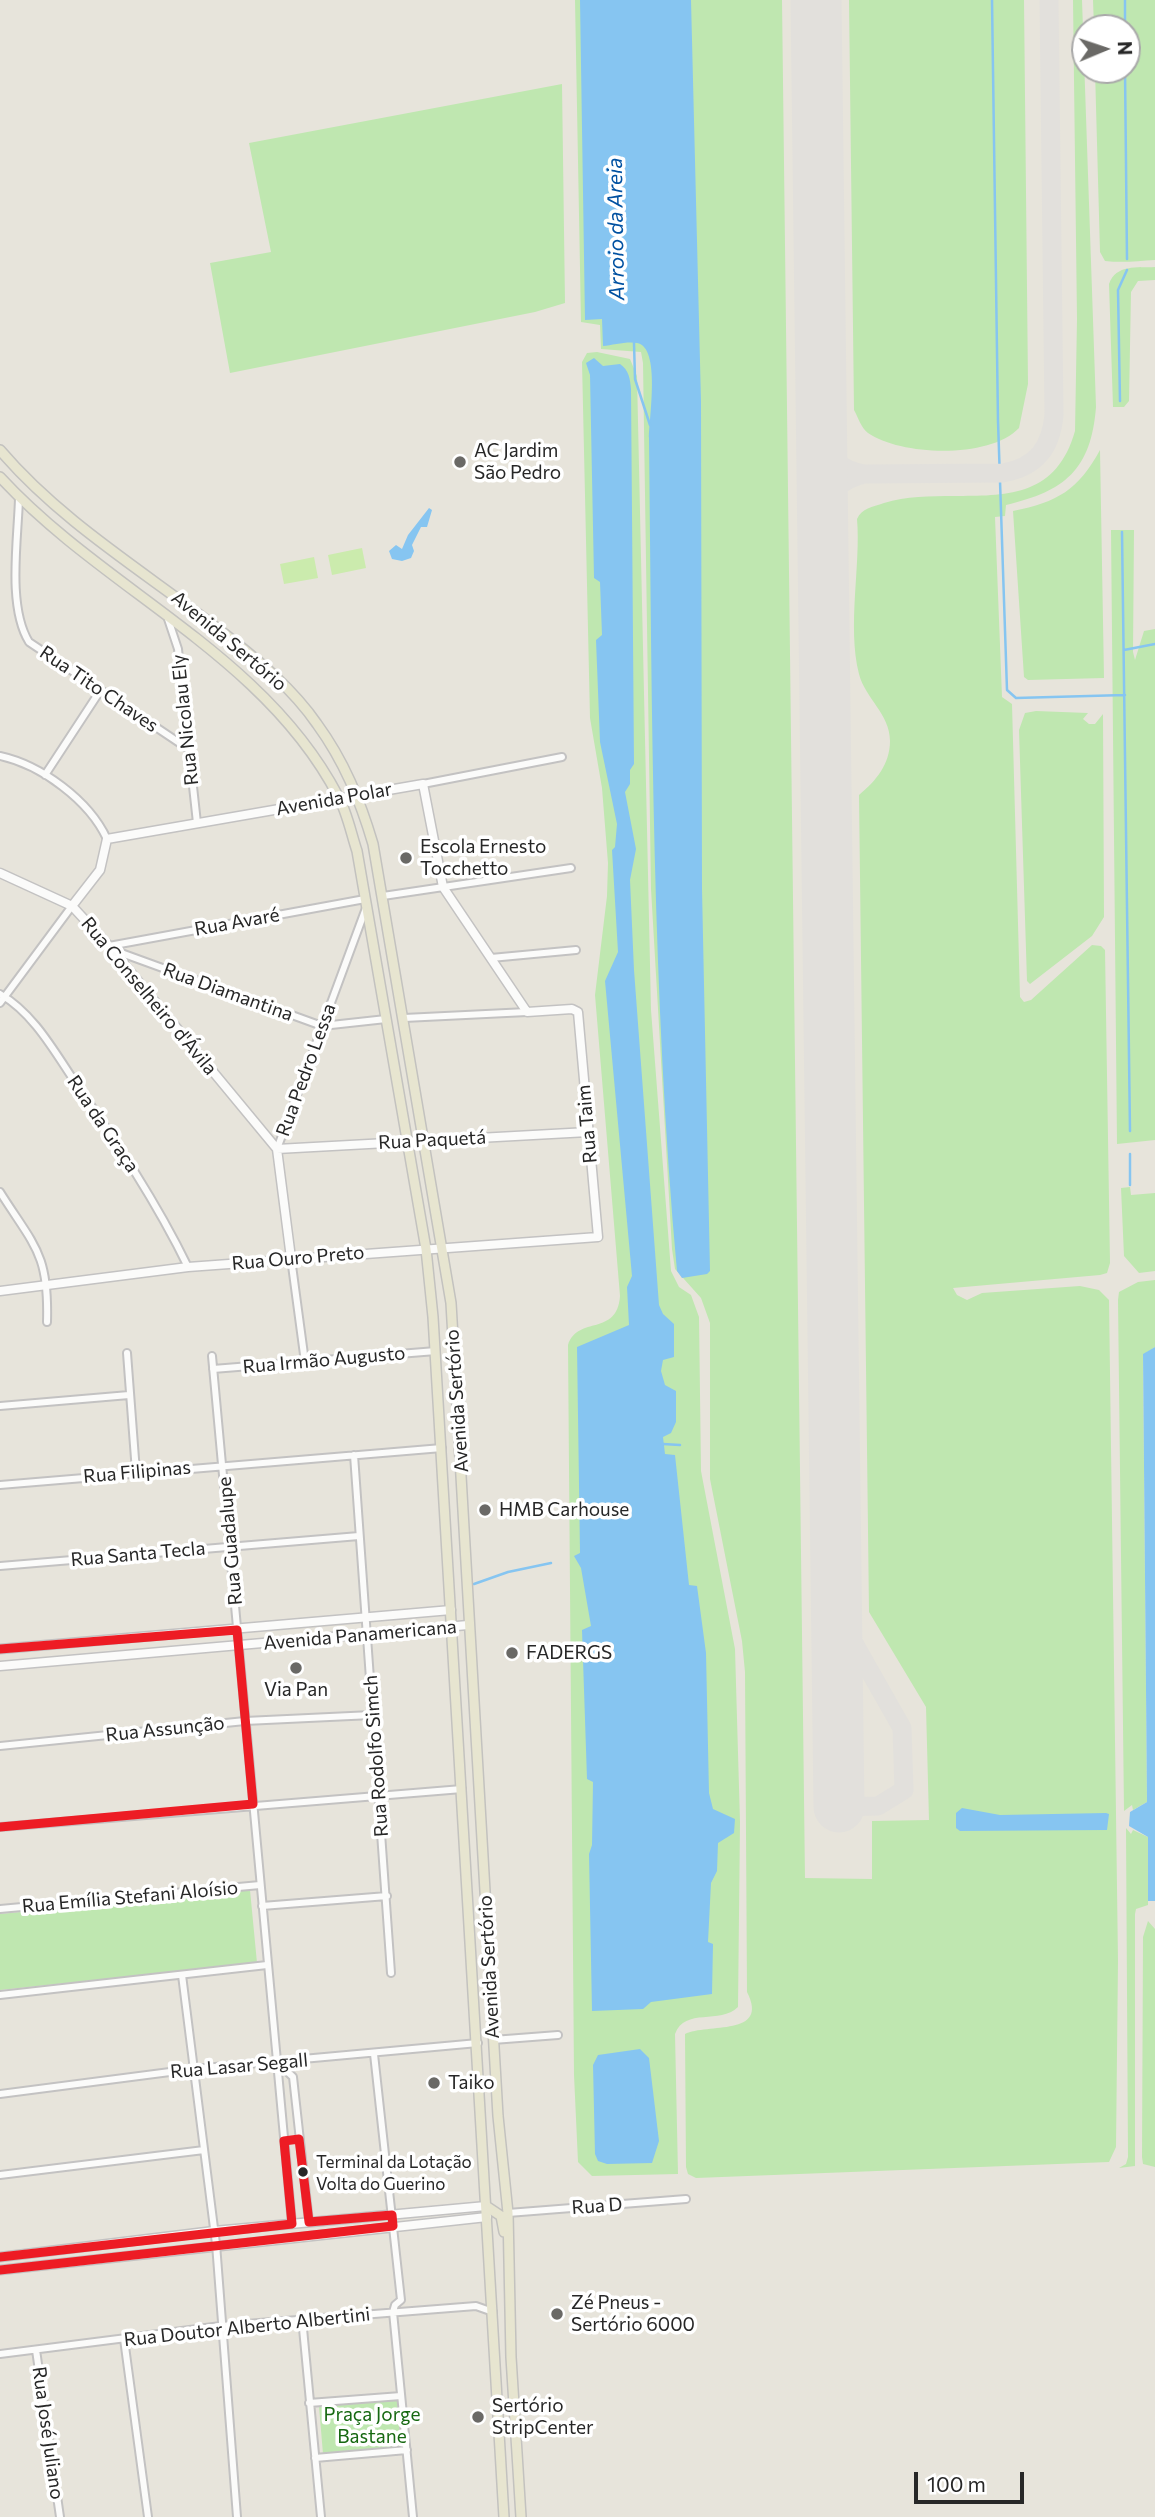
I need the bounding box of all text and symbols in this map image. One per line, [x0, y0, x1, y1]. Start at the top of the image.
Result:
north arrow [1071, 14, 1141, 84]
text: N [1114, 41, 1137, 56]
water label: Arroio da Areia [602, 157, 630, 301]
place label: AC Jardim São Pedro [474, 440, 561, 484]
marker: AC Jardim São Pedro [452, 454, 468, 470]
street label: Avenida Sertório [167, 586, 291, 696]
street label: Rua Tito Chaves [35, 641, 163, 737]
street label: Rua Nicolau Ely [167, 653, 203, 787]
street label: Avenida Polar [274, 778, 394, 820]
place label: Escola Ernesto Tocchetto [420, 836, 546, 880]
marker: Escola Ernesto Tocchetto [398, 850, 414, 866]
street label: Rua Avaré [193, 903, 281, 941]
street label: Rua Conselheiro d'Ávila [76, 912, 222, 1080]
street label: Rua Diamantina [160, 958, 296, 1026]
street label: Rua Pedro Lessa [271, 1000, 341, 1140]
street label: Rua da Graça [62, 1071, 144, 1177]
street label: Rua Taim [572, 1084, 602, 1164]
street label: Rua Paquetá [378, 1126, 486, 1154]
street label: Rua Ouro Preto [231, 1241, 365, 1275]
street label: Avenida Sertório [441, 1329, 473, 1473]
street label: Rua Irmão Augusto [242, 1342, 406, 1378]
street label: Rua Filipinas [82, 1456, 192, 1488]
street label: Rua Guadalupe [213, 1476, 247, 1606]
place label: HMB Carhouse [499, 1499, 629, 1521]
marker: HMB Carhouse [477, 1502, 493, 1518]
street label: Rua Santa Tecla [70, 1537, 206, 1571]
street label: Avenida Panamericana [262, 1615, 458, 1655]
place label: FADERGS [526, 1642, 612, 1664]
marker: FADERGS [504, 1645, 520, 1661]
marker: Via Pan [288, 1660, 304, 1676]
street label: Rua Rodolfo Simch [359, 1674, 393, 1838]
place label: Via Pan [264, 1679, 328, 1701]
street label: Rua Assunção [104, 1711, 226, 1747]
street label: Rua Emília Stefani Aloísio [21, 1876, 239, 1918]
street label: Avenida Sertório [474, 1895, 504, 2039]
street label: Rua Lasar Segall [169, 2049, 309, 2083]
place label: Taiko [448, 2072, 495, 2094]
marker: Taiko [426, 2075, 442, 2091]
place label: Terminal da Lotação Volta do Guerino [316, 2152, 472, 2192]
marker: Terminal da Lotação Volta do Guerino [296, 2165, 310, 2179]
street label: Rua D [571, 2193, 623, 2219]
place label: Zé Pneus - Sertório 6000 [571, 2292, 695, 2336]
street label: Rua Doutor Alberto Albertini [123, 2303, 371, 2351]
marker: Zé Pneus - Sertório 6000 [549, 2306, 565, 2322]
street label: Rua José Juliano [27, 2365, 69, 2501]
place label: Sertório StripCenter [492, 2395, 594, 2439]
park label: Praça Jorge Bastane [324, 2404, 420, 2448]
marker: Sertório StripCenter [470, 2409, 486, 2425]
scale bar [917, 2458, 1027, 2502]
text: 100 m [927, 2471, 986, 2496]

